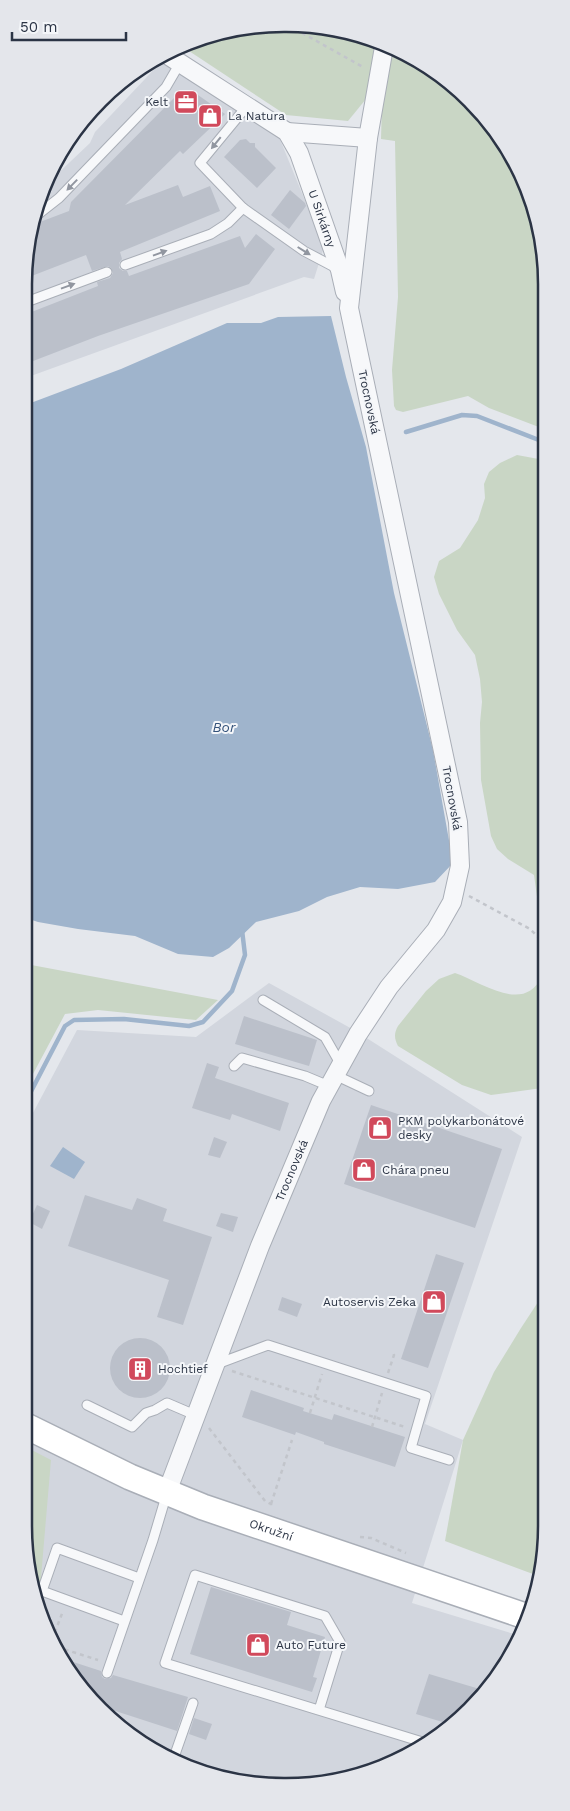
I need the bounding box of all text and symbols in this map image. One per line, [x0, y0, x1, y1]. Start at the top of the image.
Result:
scale bar [12, 10, 126, 42]
text: 50 m [20, 18, 57, 36]
office icon: Kelt [173, 89, 199, 115]
place label: Kelt [145, 95, 168, 109]
shop icon: La Natura [197, 103, 223, 129]
place label: La Natura [228, 109, 285, 123]
one-way arrow [210, 136, 221, 149]
one-way arrow [66, 179, 78, 191]
street label: U Sirkárny [305, 188, 339, 250]
one-way arrow [298, 246, 311, 255]
one-way arrow [153, 249, 168, 257]
one-way arrow [60, 282, 75, 289]
street label: Trocnovská [355, 368, 383, 436]
water label: Bor [213, 719, 236, 735]
street label: Trocnovská [439, 765, 465, 832]
place label: PKM polykarbonátové desky [398, 1114, 524, 1142]
shop icon: PKM polykarbonátové desky [367, 1115, 393, 1141]
street label: Trocnovská [273, 1137, 311, 1203]
shop icon: Chára pneu [351, 1157, 377, 1183]
place label: Chára pneu [382, 1163, 449, 1177]
shop icon: Autoservis Zeka [421, 1289, 447, 1315]
place label: Autoservis Zeka [323, 1295, 416, 1309]
building icon: Hochtief [127, 1356, 153, 1382]
place label: Hochtief [158, 1362, 208, 1376]
street label: Okružní [248, 1516, 295, 1544]
shop icon: Auto Future [245, 1632, 271, 1658]
place label: Auto Future [276, 1638, 346, 1652]

